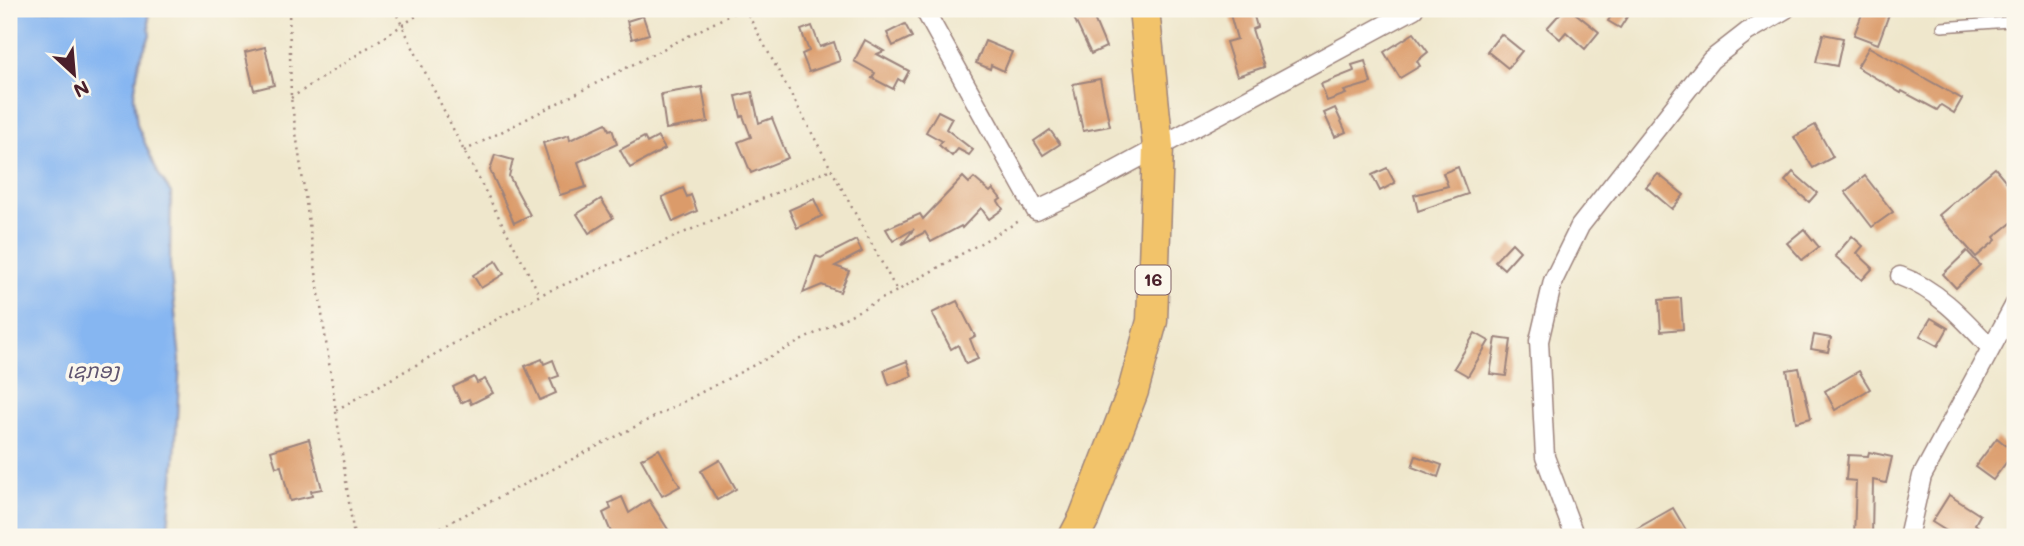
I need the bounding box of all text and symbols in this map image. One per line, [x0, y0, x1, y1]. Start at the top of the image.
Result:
north arrow [38, 38, 108, 108]
text: N [70, 75, 94, 104]
road number: 16 [1136, 266, 1170, 294]
water label: ເຊກອງ [67, 356, 120, 383]

